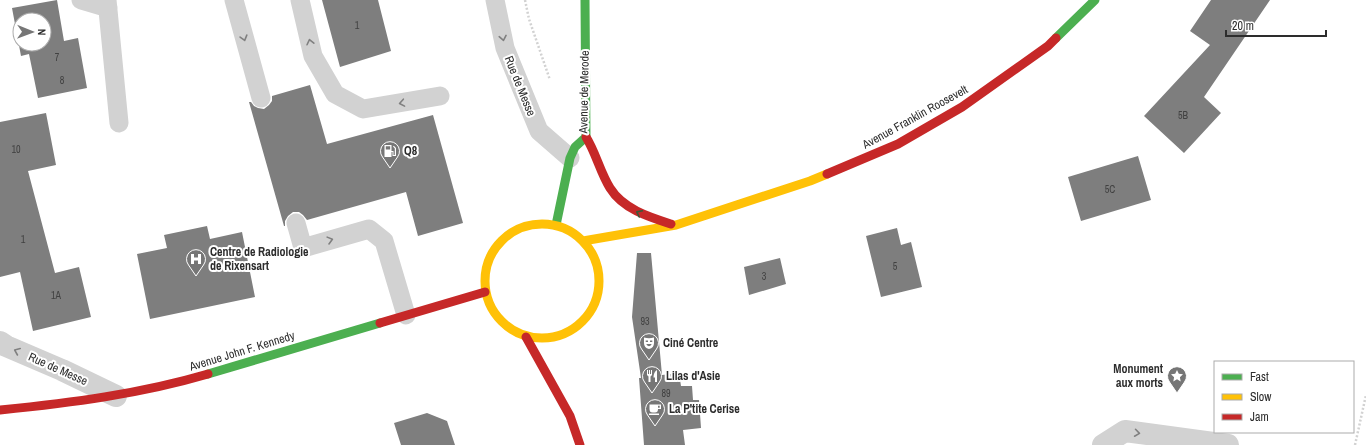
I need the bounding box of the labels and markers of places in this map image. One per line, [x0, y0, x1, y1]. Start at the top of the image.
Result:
fuel station icon: Q8 [379, 140, 401, 168]
place label: Q8 [404, 143, 418, 159]
place label: Centre de Radiologie de Rixensart [210, 244, 309, 274]
hospital icon: Centre de Radiologie de Rixensart [185, 248, 207, 276]
theatre icon: Ciné Centre [638, 332, 660, 360]
place label: Ciné Centre [663, 335, 719, 351]
place label: Monument aux morts [1113, 361, 1164, 391]
restaurant icon: Lilas d'Asie [641, 365, 663, 393]
place icon: Monument aux morts [1166, 365, 1188, 393]
place label: Lilas d'Asie [666, 368, 721, 384]
cafe icon: La P'tite Cerise [644, 398, 666, 426]
place label: La P'tite Cerise [669, 401, 740, 417]

